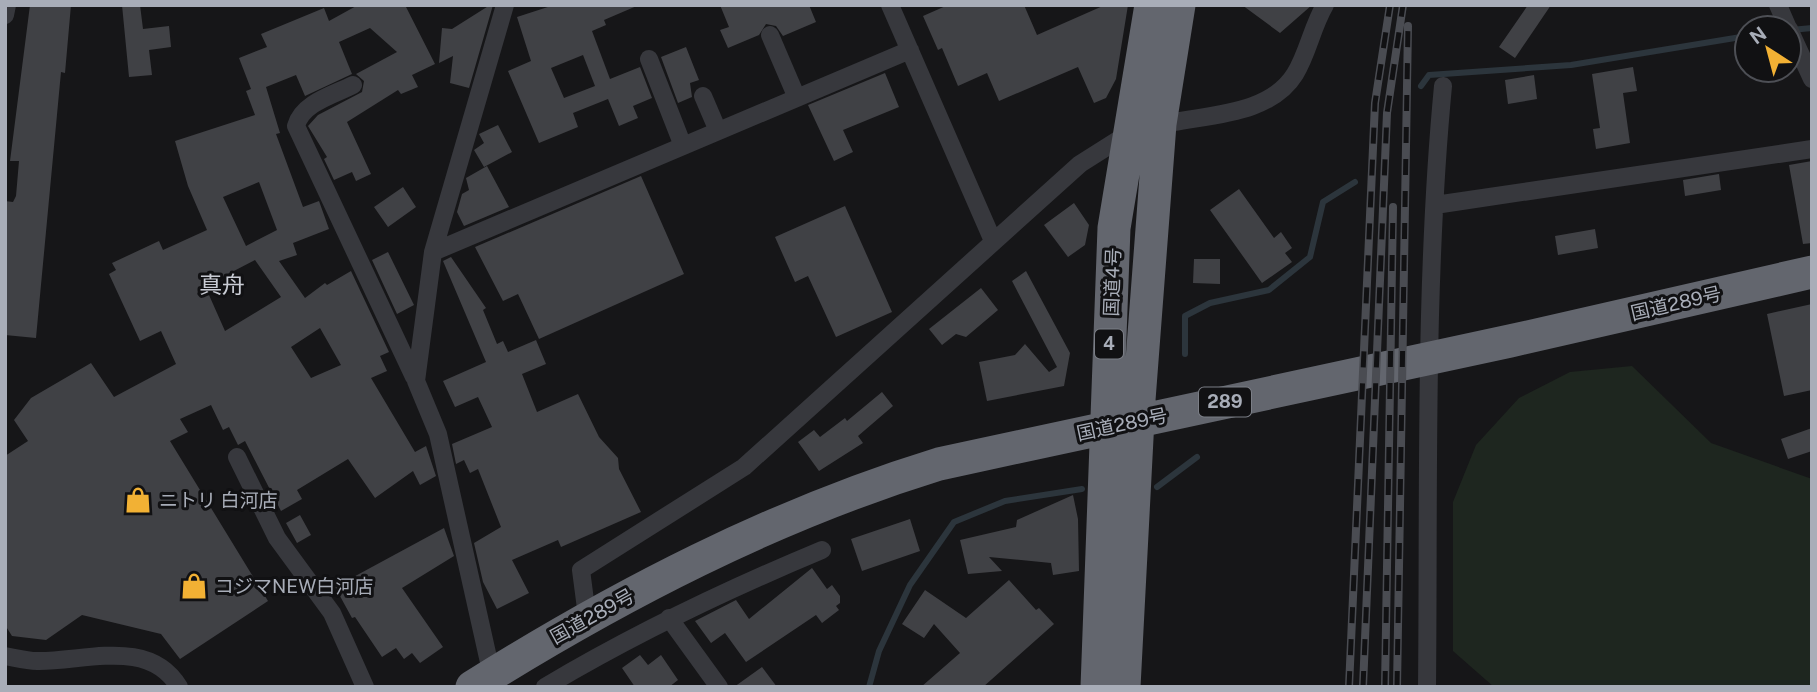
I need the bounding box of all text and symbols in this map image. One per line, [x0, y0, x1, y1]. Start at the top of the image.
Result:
north arrow [1733, 14, 1803, 84]
text: N [1746, 22, 1770, 49]
street label: 国道4号 [1100, 247, 1124, 317]
district label: 真舟 [199, 271, 245, 298]
street label: 国道289号 [1629, 282, 1723, 324]
road number: 4 [1095, 330, 1123, 358]
road number: 289 [1199, 388, 1251, 416]
street label: 国道289号 [1075, 404, 1169, 444]
shop icon: ニトリ 白河店 [123, 485, 153, 515]
place label: ニトリ 白河店 [159, 489, 278, 511]
shop icon: コジマNEW白河店 [179, 571, 209, 601]
place label: コジマNEW白河店 [215, 575, 373, 597]
street label: 国道289号 [546, 584, 638, 648]

